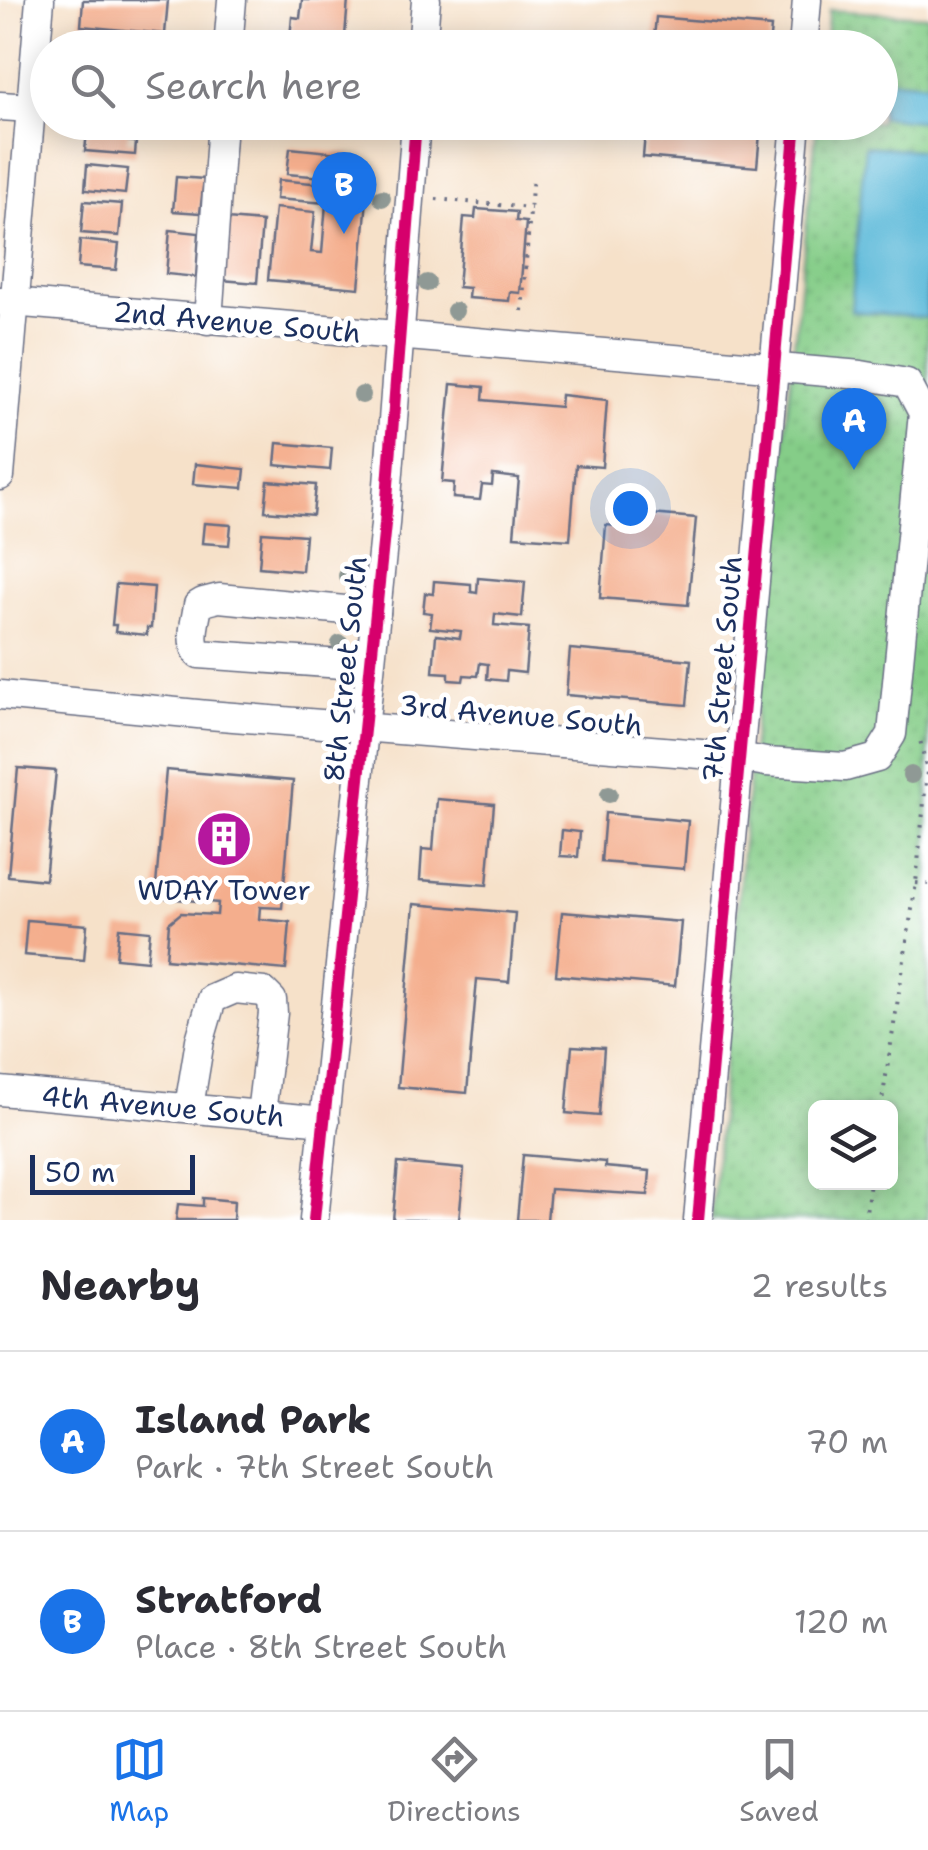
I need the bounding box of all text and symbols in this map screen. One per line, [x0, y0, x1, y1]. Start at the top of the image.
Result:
search box [30, 30, 898, 140]
icon: search [65, 58, 120, 113]
text: Search here [145, 60, 362, 111]
pin: B [312, 152, 376, 234]
street label: 2nd Avenue South [111, 292, 363, 352]
pin: A [822, 388, 886, 470]
your location [605, 483, 656, 534]
street label: 8th Street South [314, 554, 376, 784]
street label: 7th Street South [693, 554, 751, 784]
street label: 3rd Avenue South [398, 685, 644, 745]
building icon: WDAY Tower [194, 809, 254, 869]
place label: WDAY Tower [137, 871, 311, 909]
street label: 4th Avenue South [40, 1076, 286, 1136]
map controls [808, 1100, 898, 1190]
button: layers [808, 1100, 898, 1190]
scale bar [30, 1150, 195, 1194]
text: 50 m [45, 1153, 115, 1191]
text: Nearby [40, 1257, 200, 1313]
text: 2 results [751, 1264, 888, 1307]
text: Island Park [135, 1394, 372, 1445]
text: A [60, 1420, 85, 1463]
text: 70 m [805, 1420, 888, 1463]
text: Park · 7th Street South [135, 1445, 494, 1488]
text: Stratford [135, 1574, 323, 1625]
text: B [63, 1600, 82, 1643]
text: 120 m [794, 1600, 888, 1643]
text: Place · 8th Street South [135, 1625, 507, 1668]
tab: Map [109, 1732, 169, 1830]
tab: Directions [388, 1732, 521, 1830]
tab: Saved [739, 1732, 819, 1830]

